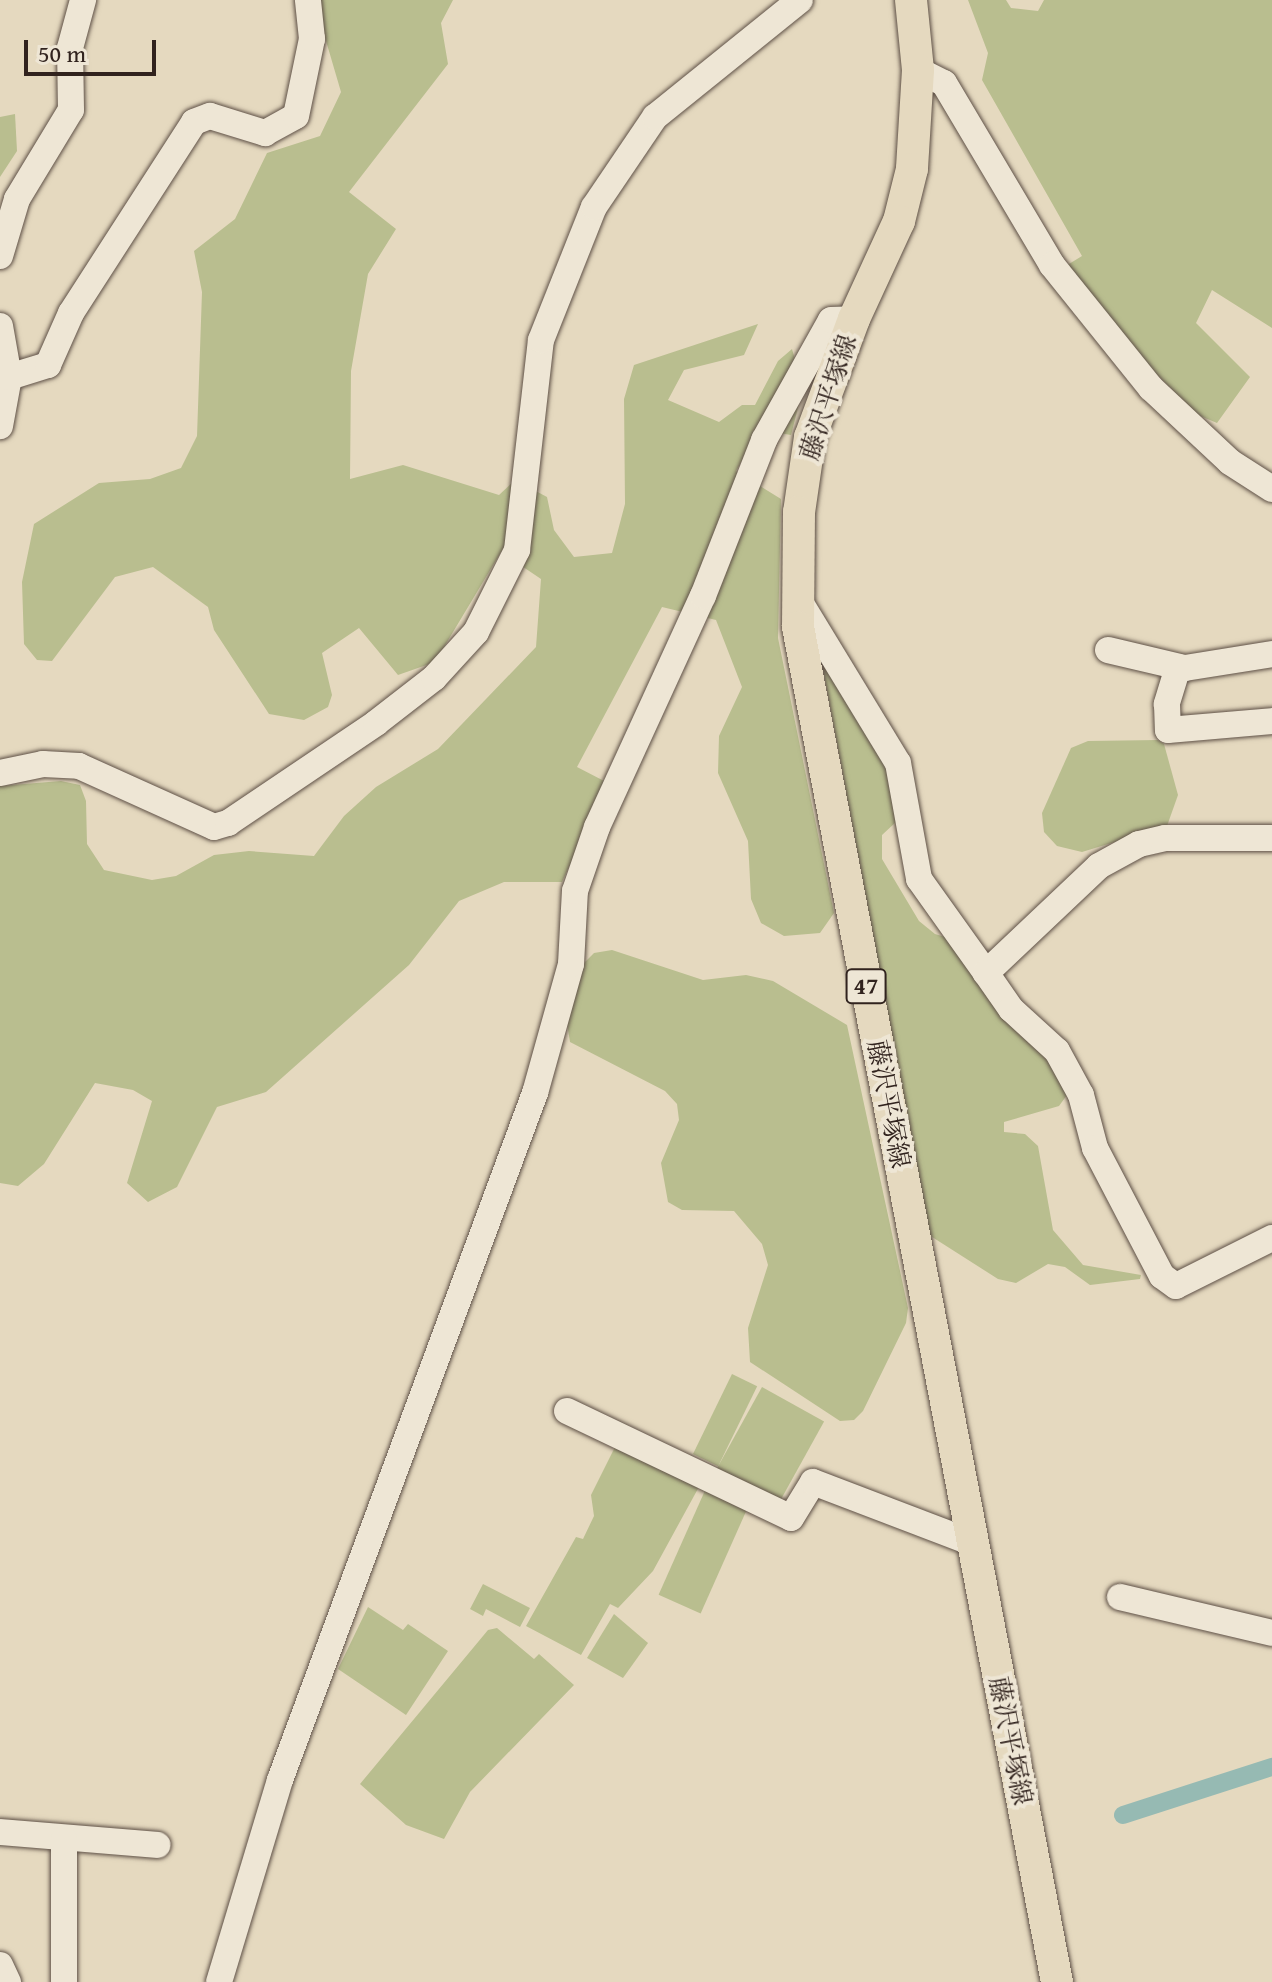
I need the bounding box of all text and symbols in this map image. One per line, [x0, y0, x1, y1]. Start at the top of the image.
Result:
scale bar [28, 24, 160, 74]
text: 50 m [38, 36, 86, 71]
street label: 藤沢平塚線 [793, 330, 863, 464]
road number: 47 [844, 966, 888, 1006]
street label: 藤沢平塚線 [861, 1037, 917, 1171]
street label: 藤沢平塚線 [983, 1674, 1039, 1808]

